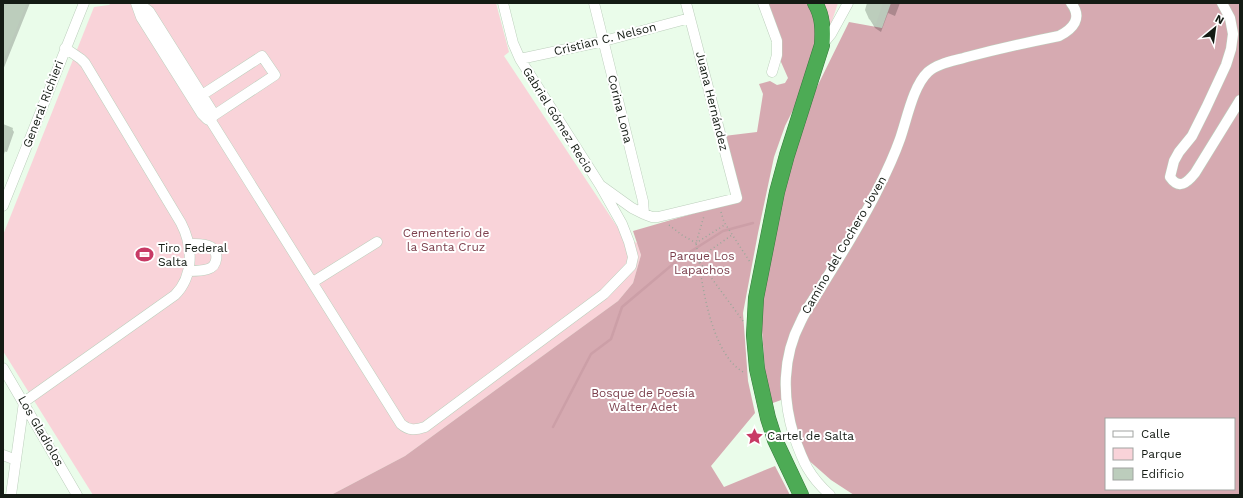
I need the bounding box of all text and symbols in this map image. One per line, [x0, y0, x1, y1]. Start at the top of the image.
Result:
north arrow [1195, 8, 1235, 48]
text: N [1213, 12, 1226, 27]
street label: Cristian C. Nelson [552, 20, 658, 58]
street label: Juana Hernández [693, 50, 731, 152]
street label: General Richieri [20, 58, 66, 150]
street label: Gabriel Gómez Recio [520, 65, 596, 175]
street label: Corina Lona [605, 73, 635, 145]
street label: Camino del Cochero Joven [799, 174, 889, 316]
park label: Cementerio de la Santa Cruz [403, 226, 489, 254]
place label: Tiro Federal Salta [158, 241, 228, 269]
sports icon: Tiro Federal Salta [135, 245, 155, 265]
park label: Parque Los Lapachos [669, 249, 735, 277]
park label: Bosque de Poesía Walter Adet [591, 386, 695, 414]
street label: Los Gladiolos [15, 393, 67, 469]
legend [1105, 418, 1235, 490]
place icon: Cartel de Salta [744, 426, 764, 446]
text: Calle [1141, 427, 1170, 441]
place label: Cartel de Salta [767, 429, 854, 443]
text: Parque [1141, 447, 1182, 461]
text: Edificio [1141, 467, 1184, 481]

